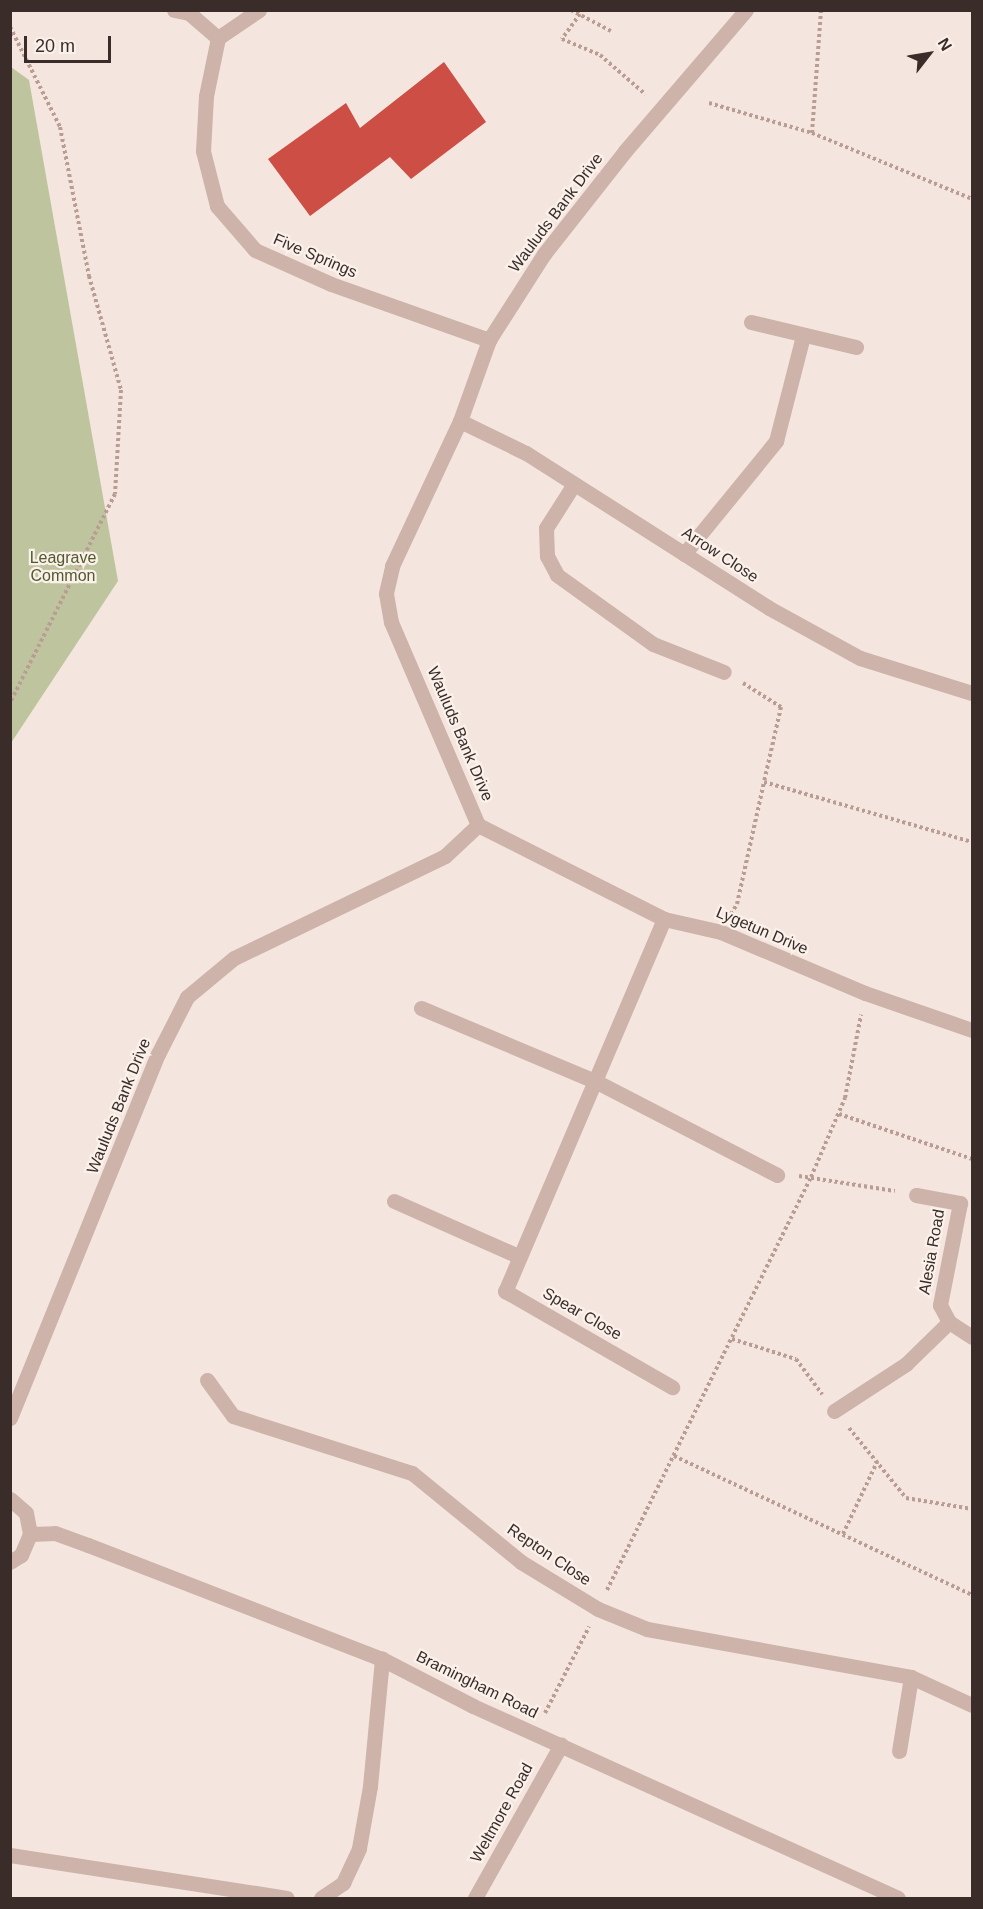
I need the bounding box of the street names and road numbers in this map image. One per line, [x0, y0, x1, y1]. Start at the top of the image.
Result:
street label: Wauluds Bank Drive [505, 150, 607, 276]
street label: Five Springs [270, 230, 360, 282]
street label: Arrow Close [678, 523, 762, 587]
street label: Wauluds Bank Drive [423, 664, 497, 804]
street label: Lygetun Drive [713, 903, 811, 959]
street label: Wauluds Bank Drive [83, 1035, 155, 1177]
street label: Alesia Road [915, 1208, 949, 1296]
street label: Spear Close [539, 1284, 625, 1344]
street label: Repton Close [503, 1520, 595, 1590]
street label: Bramingham Road [413, 1647, 541, 1723]
street label: Weltmore Road [467, 1760, 537, 1866]

